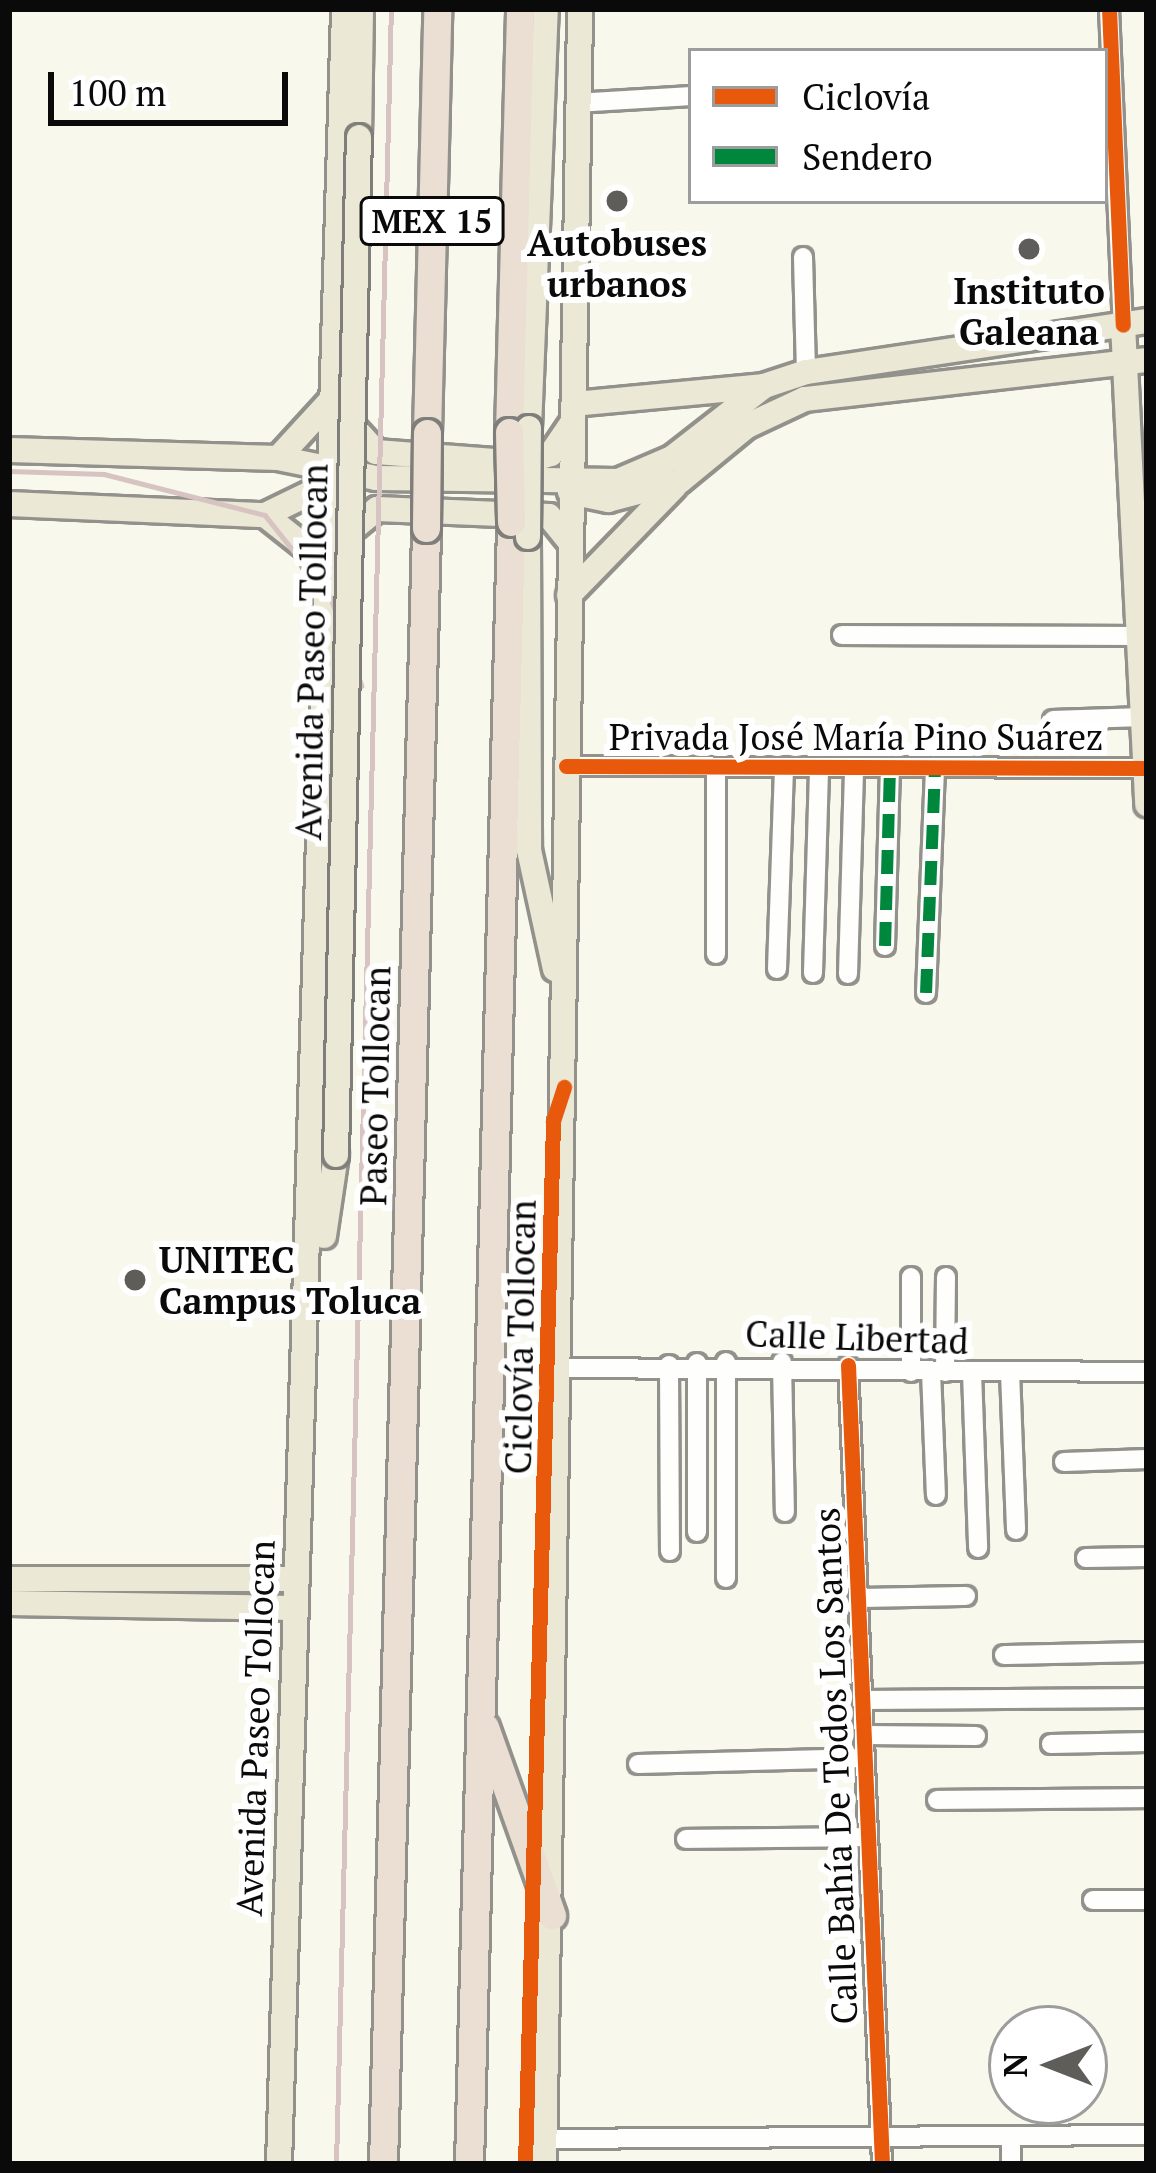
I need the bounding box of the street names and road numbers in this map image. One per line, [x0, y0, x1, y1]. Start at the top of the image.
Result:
road number: MEX 15 [357, 194, 507, 248]
street label: Avenida Paseo Tollocan [286, 463, 336, 841]
street label: Privada José María Pino Suárez [609, 715, 1103, 759]
street label: Paseo Tollocan [351, 966, 399, 1206]
street label: Ciclovía Tollocan [496, 1199, 544, 1475]
street label: Calle Libertad [745, 1312, 969, 1362]
street label: Calle Bahía De Todos Los Santos [804, 1507, 866, 2025]
street label: Avenida Paseo Tollocan [227, 1539, 283, 1917]

